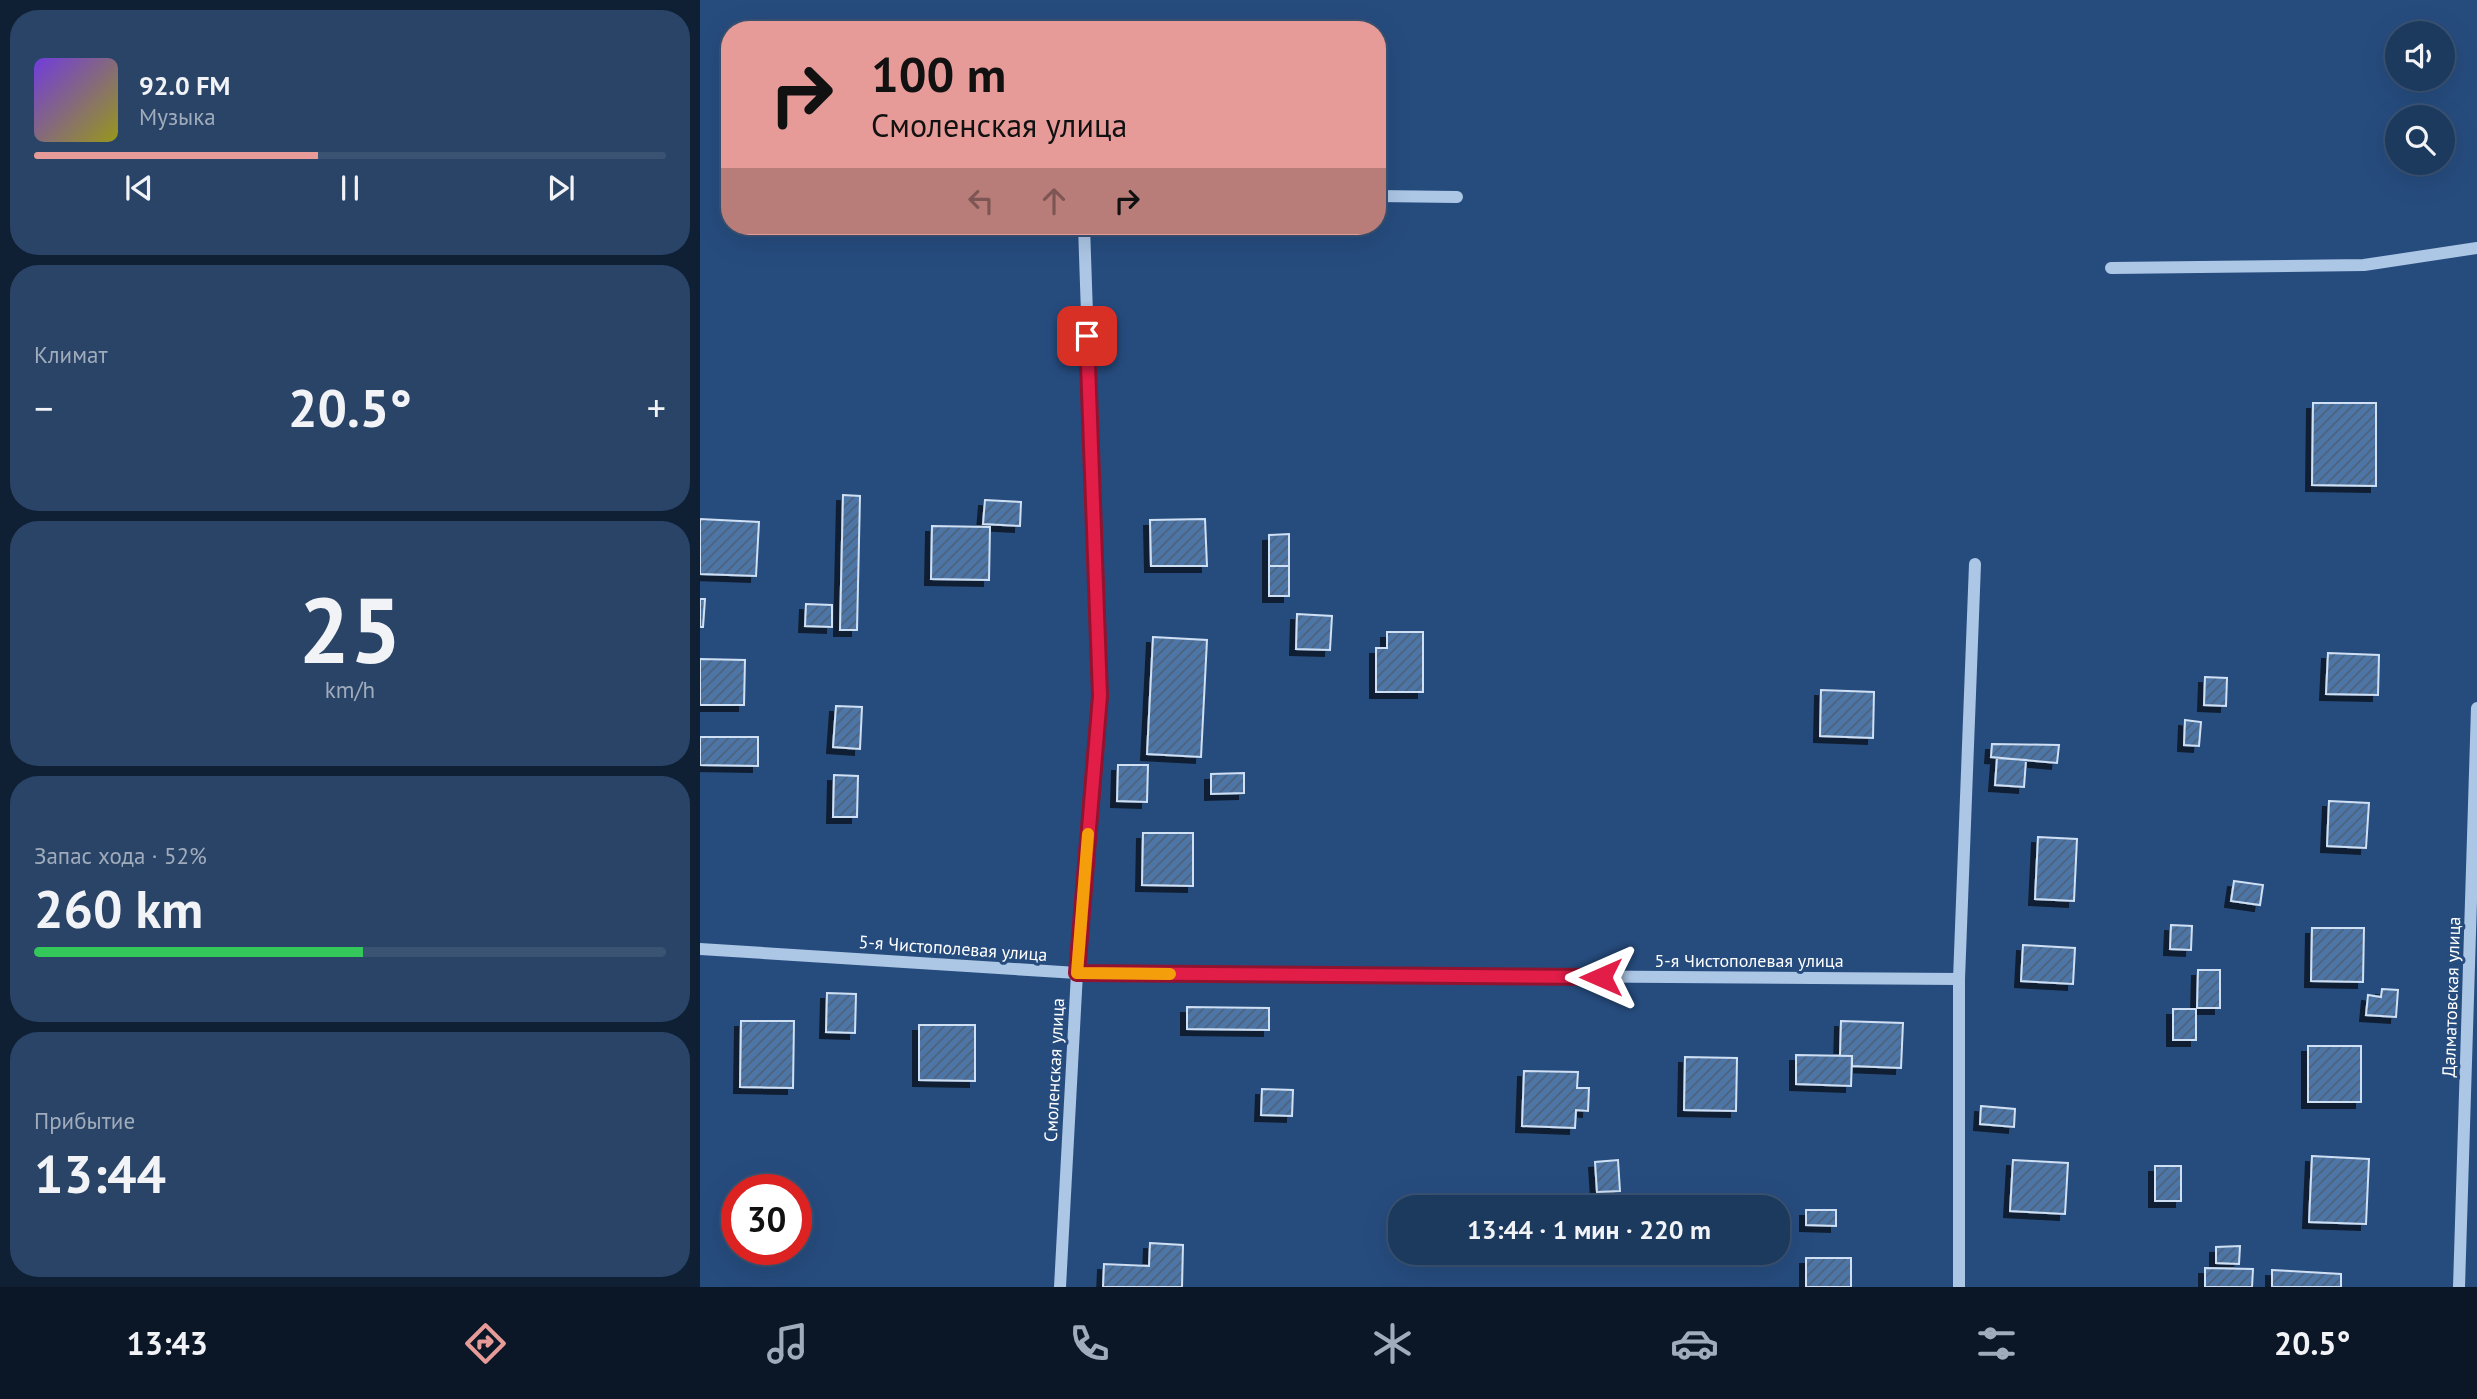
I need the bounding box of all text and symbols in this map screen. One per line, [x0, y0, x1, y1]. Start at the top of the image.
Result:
map controls [2385, 21, 2455, 175]
button: sound [2385, 21, 2455, 91]
text: 100 m [871, 42, 1006, 106]
icon: right [756, 49, 847, 140]
text: 92.0 FM [139, 69, 230, 102]
text: Музыка [139, 102, 216, 131]
text: Смоленская улица [871, 104, 1127, 146]
button: search [2385, 105, 2455, 175]
icon: previous [120, 169, 158, 207]
icon: pause [331, 169, 369, 207]
icon: next [542, 169, 580, 207]
icon: left [962, 182, 1000, 220]
icon: ahead [1035, 182, 1073, 220]
icon: right [1108, 182, 1146, 220]
pin [1057, 306, 1117, 366]
icon: arrive [1068, 317, 1106, 355]
text: Климат [34, 340, 108, 369]
text: 20.5° [288, 374, 412, 441]
text: − [34, 383, 53, 432]
text: + [647, 383, 666, 432]
text: 25 [298, 570, 402, 688]
text: km/h [325, 675, 375, 704]
text: Запас хода · 52% [34, 841, 207, 870]
text: 260 km [34, 875, 203, 942]
street label: Далматовская улица [2437, 916, 2465, 1078]
street label: 5-я Чистополевая улица [858, 930, 1048, 966]
position arrow [1564, 940, 1638, 1014]
street label: 5-я Чистополевая улица [1654, 949, 1844, 972]
street label: Смоленская улица [1039, 997, 1069, 1143]
text: Прибытие [34, 1106, 135, 1135]
text: 13:44 [34, 1140, 166, 1207]
speed limit sign: 30 [721, 1174, 812, 1265]
text: 13:44 · 1 мин · 220 m [1467, 1213, 1711, 1246]
icon: directions [461, 1319, 510, 1368]
icon: music [763, 1319, 812, 1368]
icon: phone [1065, 1319, 1114, 1368]
icon: climate [1368, 1319, 1417, 1368]
icon: car [1670, 1319, 1719, 1368]
icon: filters [1972, 1319, 2021, 1368]
text: 13:43 [127, 1322, 208, 1364]
text: 20.5° [2274, 1322, 2350, 1364]

